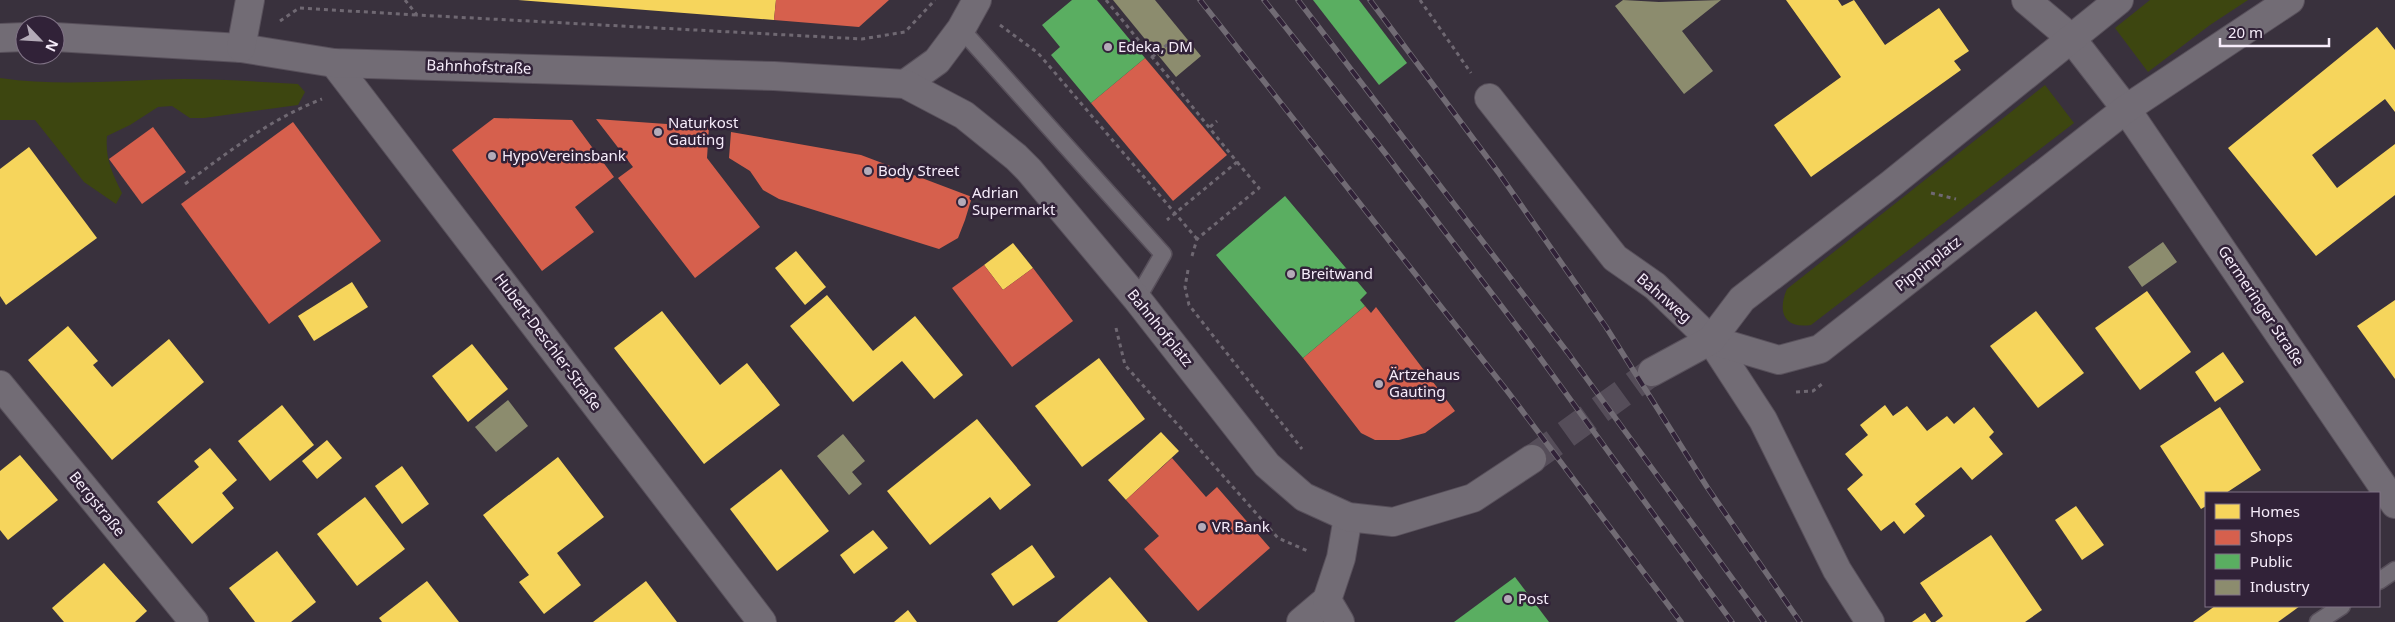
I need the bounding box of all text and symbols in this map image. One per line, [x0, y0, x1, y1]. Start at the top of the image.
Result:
north arrow [15, 15, 65, 65]
scale bar [2220, 15, 2329, 47]
text: 20 m [2228, 22, 2263, 42]
place label: Edeka, DM [1118, 36, 1193, 56]
text: N [41, 37, 63, 55]
marker: Edeka, DM [1102, 41, 1114, 53]
street label: Bahnhofstraße [426, 54, 532, 78]
place label: Naturkost Gauting [668, 112, 739, 149]
marker: Naturkost Gauting [652, 126, 664, 138]
place label: HypoVereinsbank [502, 145, 626, 165]
marker: HypoVereinsbank [486, 150, 498, 162]
place label: Body Street [878, 160, 960, 180]
marker: Body Street [862, 165, 874, 177]
place label: Adrian Supermarkt [972, 182, 1056, 219]
marker: Adrian Supermarkt [956, 196, 968, 208]
street label: Pippinplatz [1890, 231, 1964, 295]
street label: Germeringer Straße [2214, 241, 2310, 370]
place label: Breitwand [1301, 263, 1373, 283]
marker: Breitwand [1285, 268, 1297, 280]
street label: Bahnweg [1633, 268, 1696, 327]
street label: Hubert-Deschler-Straße [491, 269, 607, 414]
street label: Bahnhofplatz [1123, 284, 1198, 370]
place label: Ärtzehaus Gauting [1389, 364, 1460, 401]
marker: Ärtzehaus Gauting [1373, 378, 1385, 390]
street label: Bergstraße [65, 467, 130, 540]
legend [2205, 492, 2380, 607]
text: Homes [2250, 501, 2300, 521]
place label: VR Bank [1212, 516, 1270, 536]
marker: VR Bank [1196, 521, 1208, 533]
text: Shops [2250, 526, 2293, 546]
text: Public [2250, 551, 2293, 571]
text: Industry [2250, 576, 2310, 596]
place label: Post [1518, 588, 1549, 608]
marker: Post [1502, 593, 1514, 605]

